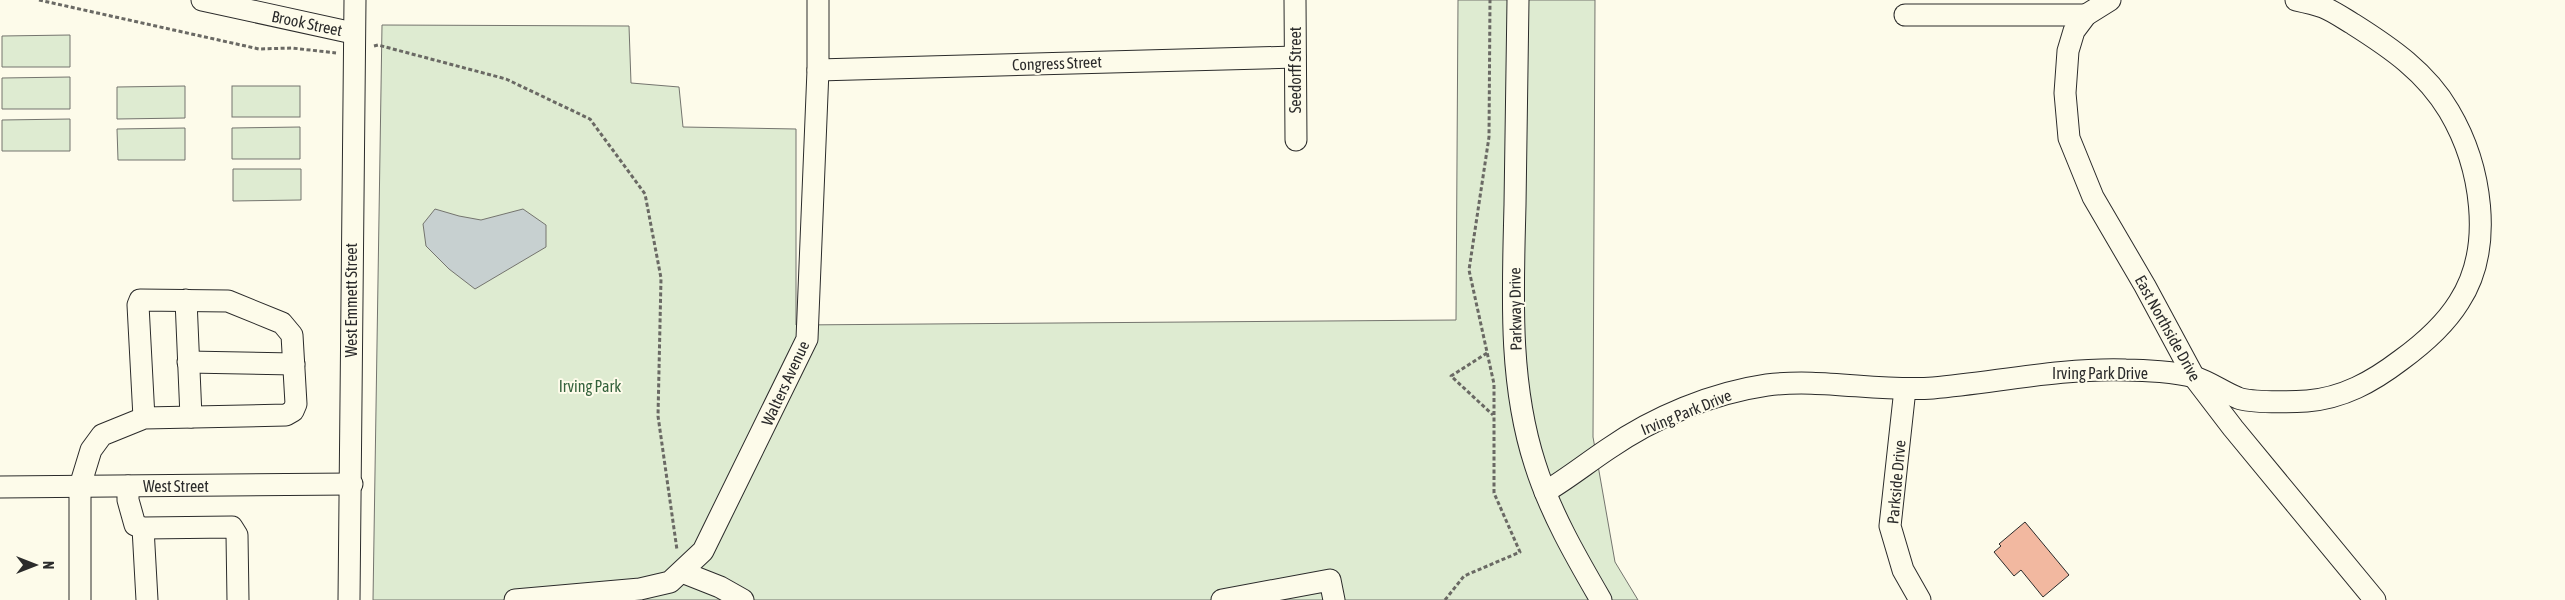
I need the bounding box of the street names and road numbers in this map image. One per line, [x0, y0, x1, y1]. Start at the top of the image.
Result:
street label: Brook Street [270, 7, 344, 39]
street label: Seedorff Street [1286, 26, 1304, 113]
street label: Congress Street [1012, 52, 1103, 75]
street label: West Emmett Street [342, 242, 360, 357]
street label: Parkway Drive [1505, 267, 1526, 351]
street label: East Northside Drive [2132, 272, 2204, 384]
street label: Walters Avenue [758, 338, 812, 428]
street label: Irving Park Drive [2052, 364, 2148, 383]
street label: Irving Park Drive [1638, 386, 1734, 439]
street label: Parkside Drive [1883, 439, 1909, 525]
street label: West Street [143, 477, 209, 495]

